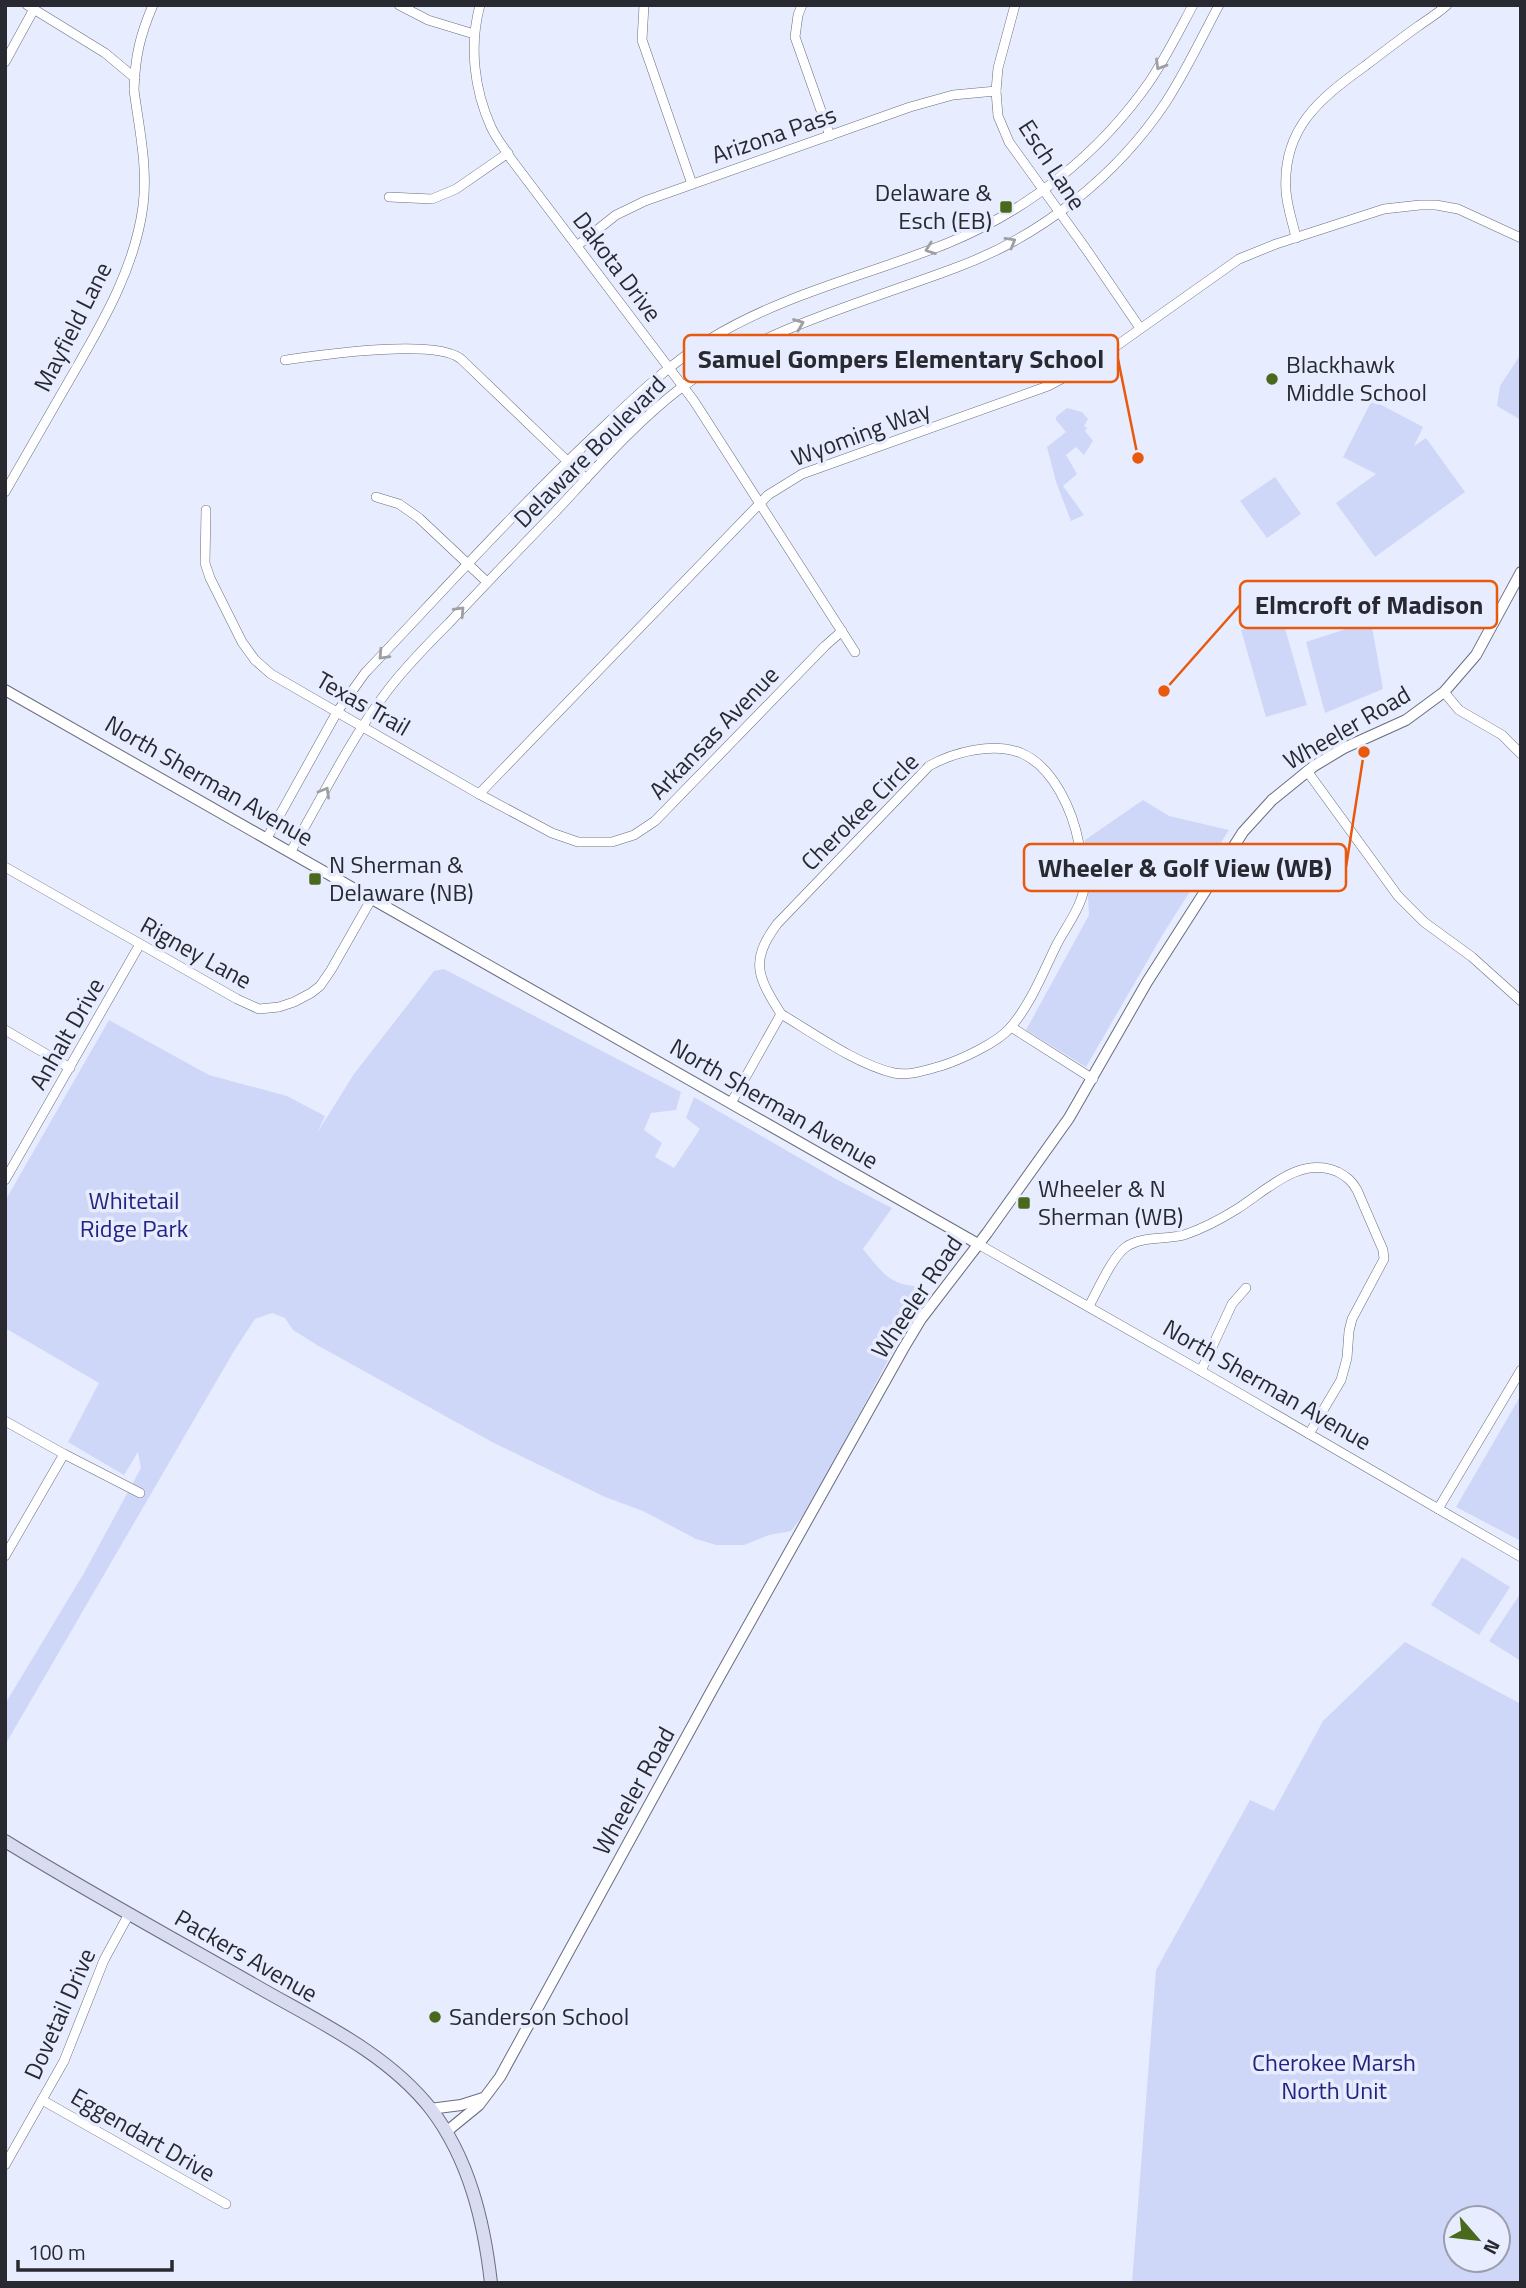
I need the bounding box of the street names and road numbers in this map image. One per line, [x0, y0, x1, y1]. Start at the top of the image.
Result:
street label: Arizona Pass [706, 96, 841, 172]
street label: Esch Lane [1010, 112, 1096, 217]
street label: Dakota Drive [564, 204, 671, 329]
street label: Mayfield Lane [24, 256, 120, 398]
street label: Delaware Boulevard [505, 367, 674, 536]
street label: Wyoming Way [786, 391, 936, 475]
street label: Arkansas Avenue [640, 657, 787, 807]
street label: Texas Trail [310, 662, 417, 745]
street label: Wheeler Road [1276, 676, 1417, 778]
street label: North Sherman Avenue [99, 706, 320, 855]
street label: Cherokee Circle [792, 744, 926, 878]
street label: Rigney Lane [134, 907, 259, 998]
street label: Anhalt Drive [20, 971, 113, 1096]
street label: North Sherman Avenue [664, 1029, 885, 1178]
street label: Wheeler Road [862, 1228, 971, 1365]
street label: North Sherman Avenue [1157, 1310, 1378, 1459]
street label: Wheeler Road [583, 1720, 683, 1861]
street label: Packers Avenue [168, 1900, 325, 2011]
street label: Dovetail Drive [14, 1942, 104, 2085]
street label: Eggendart Drive [64, 2078, 223, 2190]

